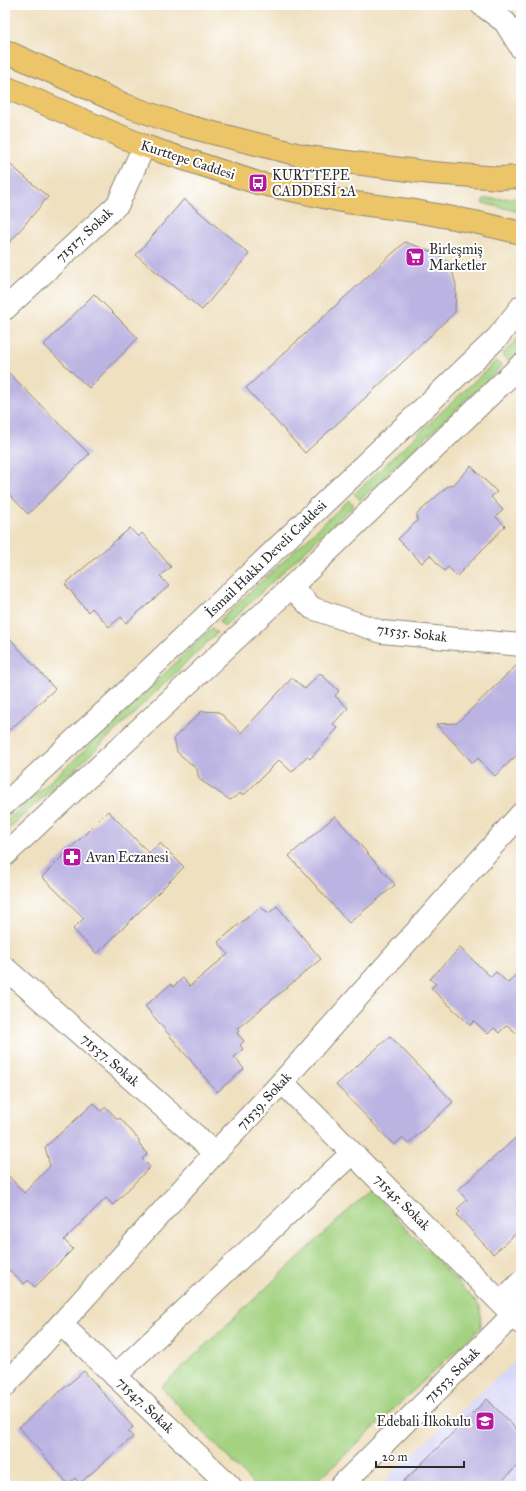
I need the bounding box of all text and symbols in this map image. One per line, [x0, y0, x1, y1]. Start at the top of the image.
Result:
street label: Kurttepe Caddesi [139, 137, 238, 183]
place label: KURTTEPE CADDESİ 2A [272, 167, 357, 200]
bus stop icon: KURTTEPE CADDESİ 2A [247, 172, 269, 194]
street label: 71517. Sokak [52, 204, 117, 266]
place label: Birleşmiş Marketler [429, 241, 487, 274]
supermarket icon: Birleşmiş Marketler [404, 246, 426, 268]
street label: İsmail Hakkı Develi Caddesi [201, 496, 330, 621]
street label: 71535. Sokak [376, 620, 449, 646]
pharmacy icon: Avan Eczanesi [61, 846, 83, 868]
place label: Avan Eczanesi [85, 849, 169, 866]
street label: 71537. Sokak [77, 1030, 143, 1090]
street label: 71539. Sokak [233, 1068, 295, 1133]
street label: 71545. Sokak [370, 1170, 434, 1234]
street label: 71553. Sokak [421, 1343, 484, 1406]
street label: 71547. Sokak [113, 1373, 178, 1437]
school or university icon: Edebali İlkokulu [474, 1410, 496, 1432]
place label: Edebali İlkokulu [376, 1412, 472, 1430]
scale bar [376, 1443, 464, 1469]
text: 20 m [382, 1450, 408, 1464]

